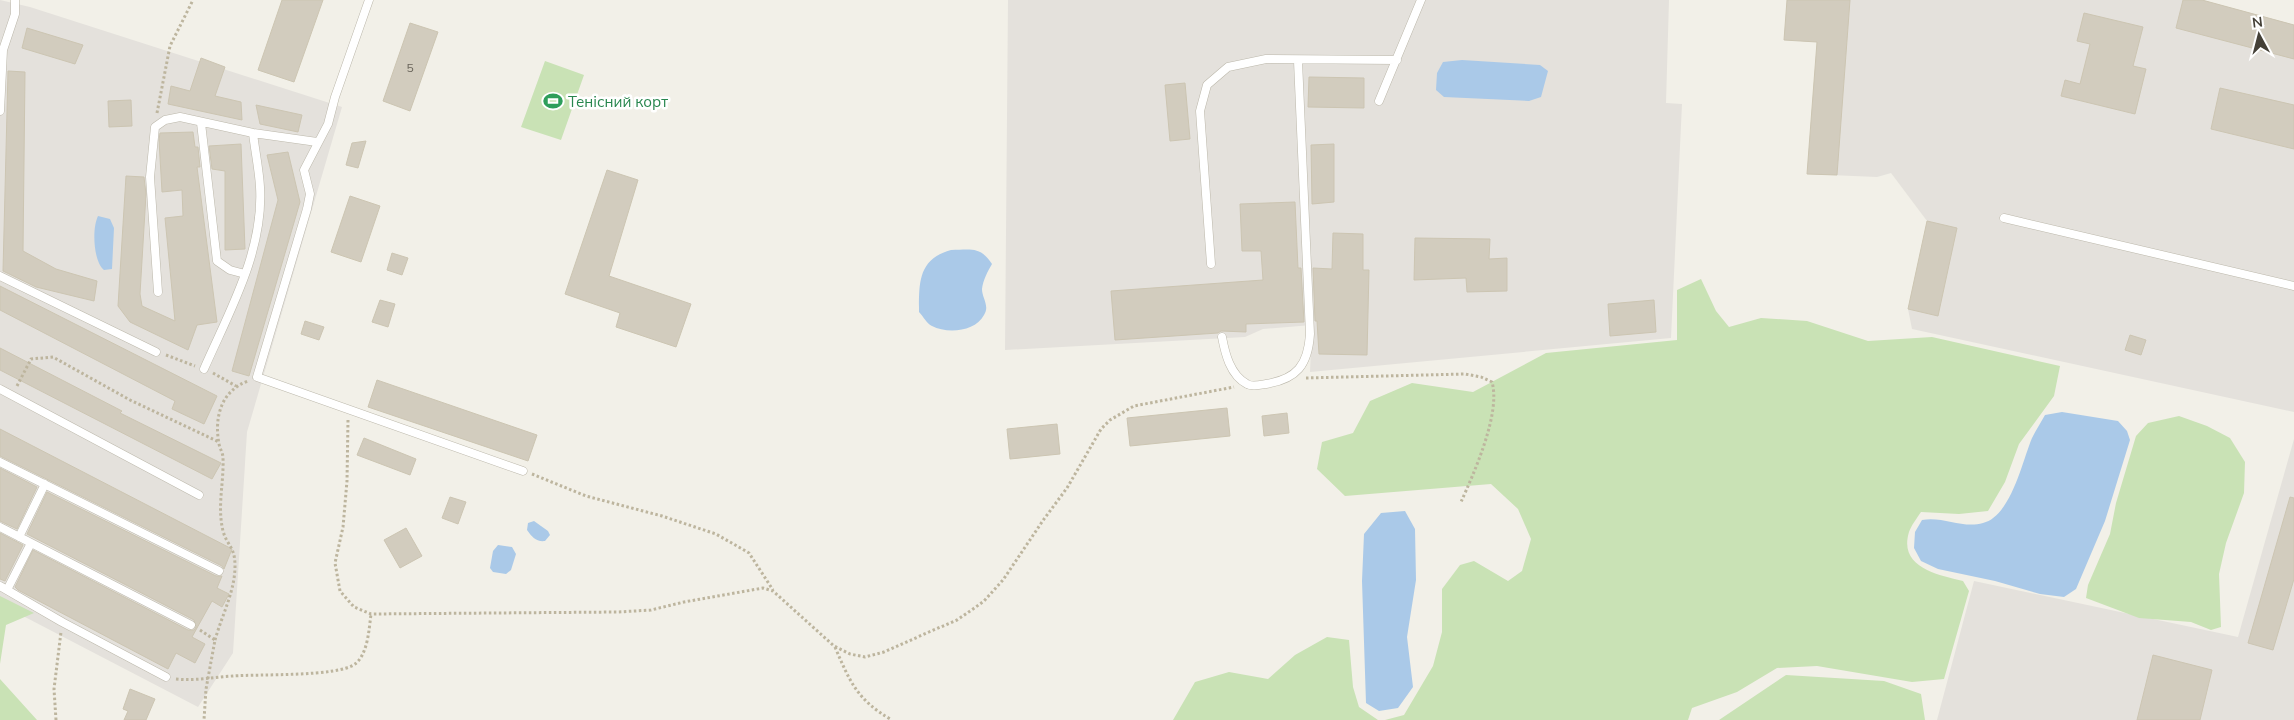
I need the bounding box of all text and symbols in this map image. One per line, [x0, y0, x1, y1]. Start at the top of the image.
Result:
north arrow [2234, 10, 2284, 60]
text: N [2251, 13, 2264, 32]
house number: 5 [406, 60, 414, 75]
sports icon: Тенісний корт [542, 90, 564, 112]
place label: Тенісний корт [568, 92, 668, 111]

